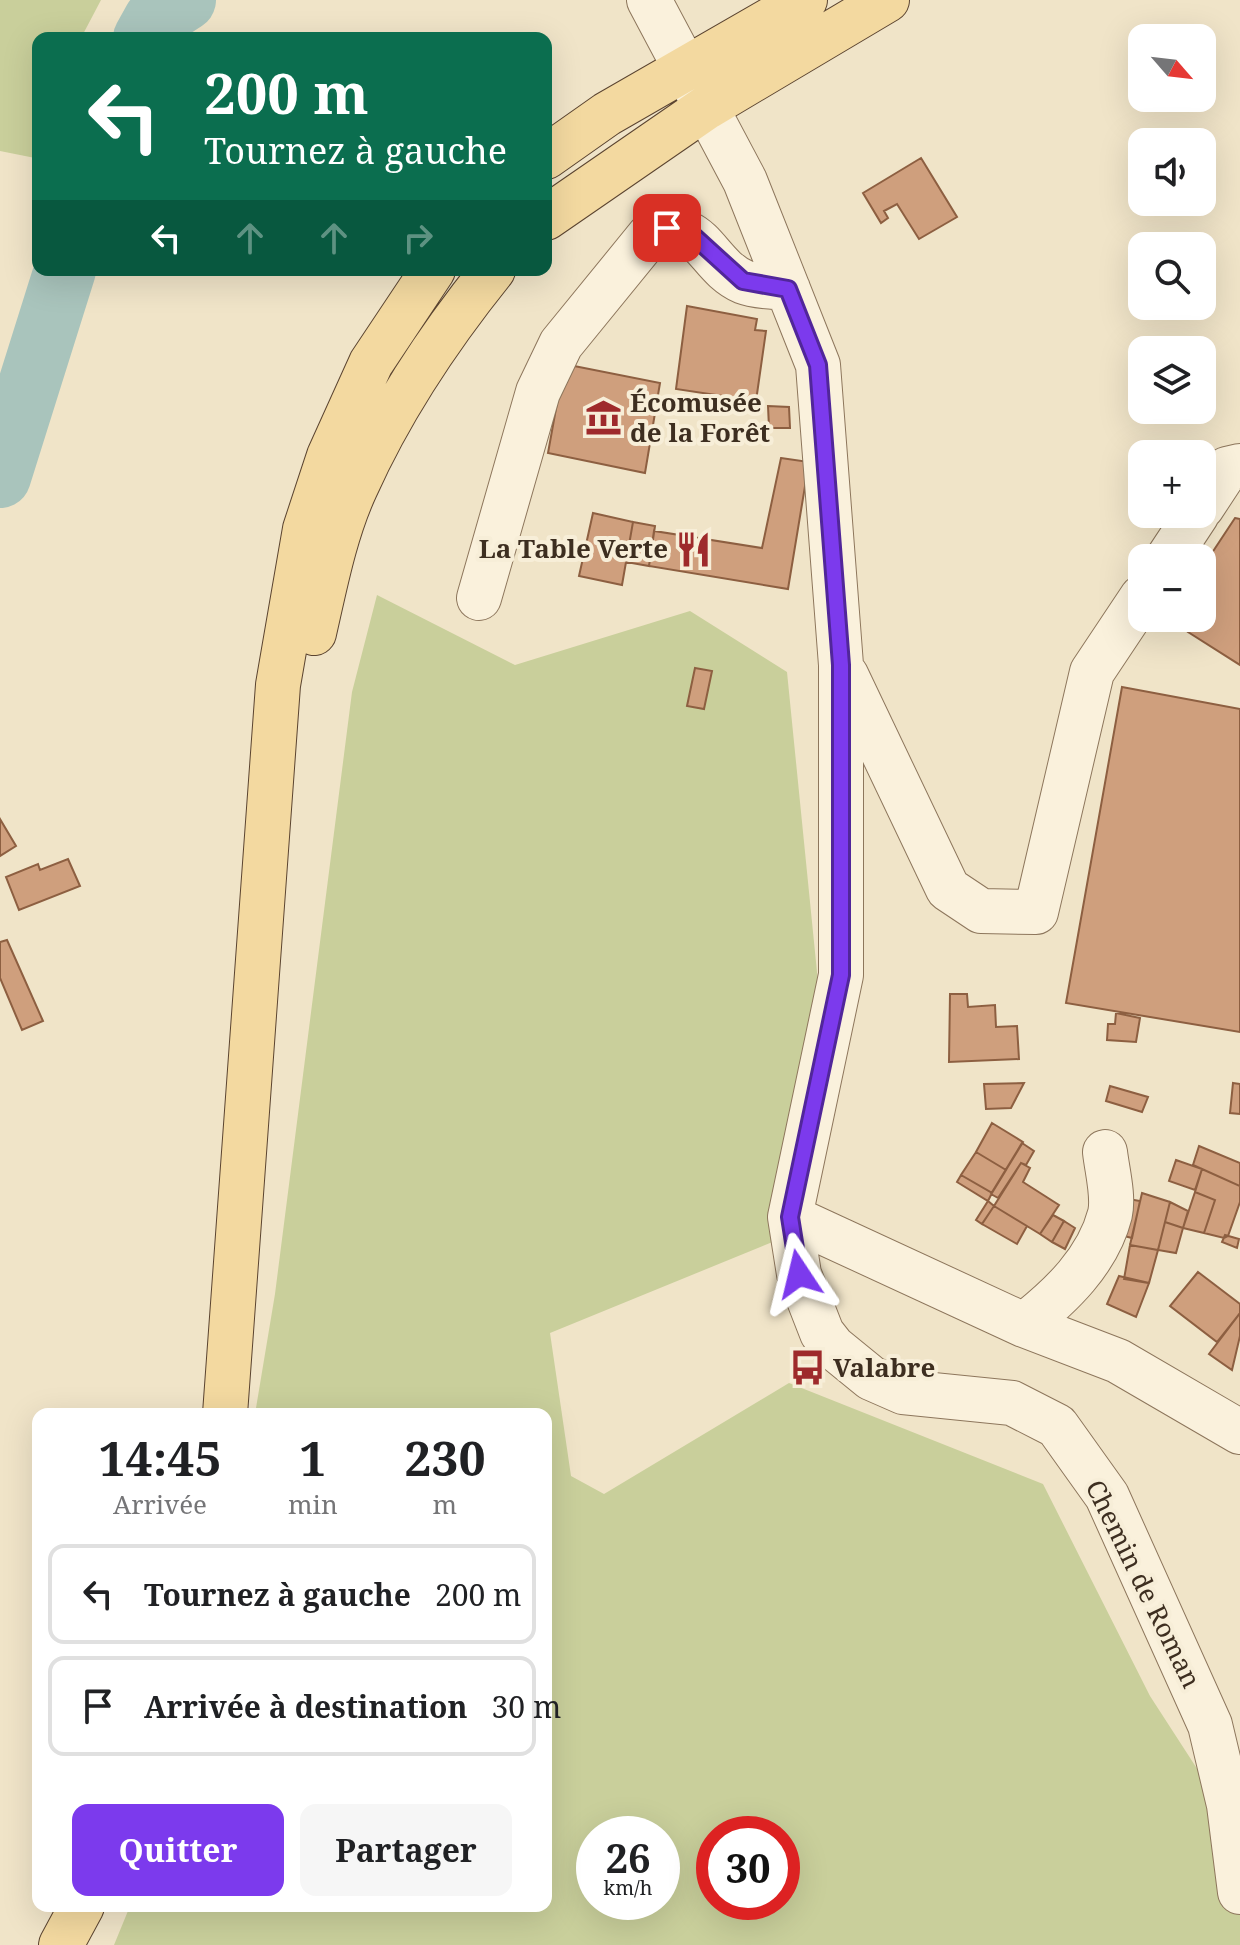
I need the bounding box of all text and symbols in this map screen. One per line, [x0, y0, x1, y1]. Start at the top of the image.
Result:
north arrow [1128, 24, 1216, 112]
map controls [1128, 24, 1216, 632]
text: 200 m [204, 54, 369, 130]
icon: left [72, 64, 176, 168]
text: Tournez à gauche [204, 126, 507, 175]
button: sound [1128, 128, 1216, 216]
pin [633, 194, 701, 262]
icon: arrive [645, 206, 689, 250]
icon: left [144, 216, 188, 260]
icon: ahead [228, 216, 272, 260]
icon: ahead [312, 216, 356, 260]
icon: right [396, 216, 440, 260]
button: search [1128, 232, 1216, 320]
button: layers [1128, 336, 1216, 424]
place label: Écomusée de la Forêt [630, 384, 771, 450]
museum icon: Écomusée de la Forêt [585, 399, 623, 437]
button: + [1128, 440, 1216, 528]
place label: La Table Verte [479, 530, 668, 566]
restaurant icon: La Table Verte [675, 530, 713, 568]
button: − [1128, 544, 1216, 632]
position arrow [757, 1232, 841, 1316]
bus stop icon: Valabre [788, 1349, 826, 1387]
place label: Valabre [833, 1349, 935, 1385]
text: 14:45 [98, 1425, 222, 1490]
text: 1 [299, 1425, 326, 1490]
text: 230 [404, 1425, 486, 1490]
street label: Chemin de Roman [1078, 1473, 1210, 1694]
text: Arrivée [113, 1486, 207, 1522]
text: min [288, 1486, 338, 1522]
text: m [433, 1486, 457, 1522]
icon: left [76, 1572, 120, 1616]
text: Tournez à gauche [144, 1574, 411, 1615]
text: 200 m [435, 1574, 521, 1615]
icon: arrive [76, 1684, 120, 1728]
text: Arrivée à destination [144, 1686, 468, 1727]
text: 30 m [492, 1686, 561, 1727]
button: Quitter [72, 1804, 284, 1896]
button: Partager [300, 1804, 512, 1896]
speed limit sign: 30 [696, 1816, 800, 1920]
text: 26 [605, 1830, 651, 1885]
text: km/h [603, 1874, 653, 1901]

